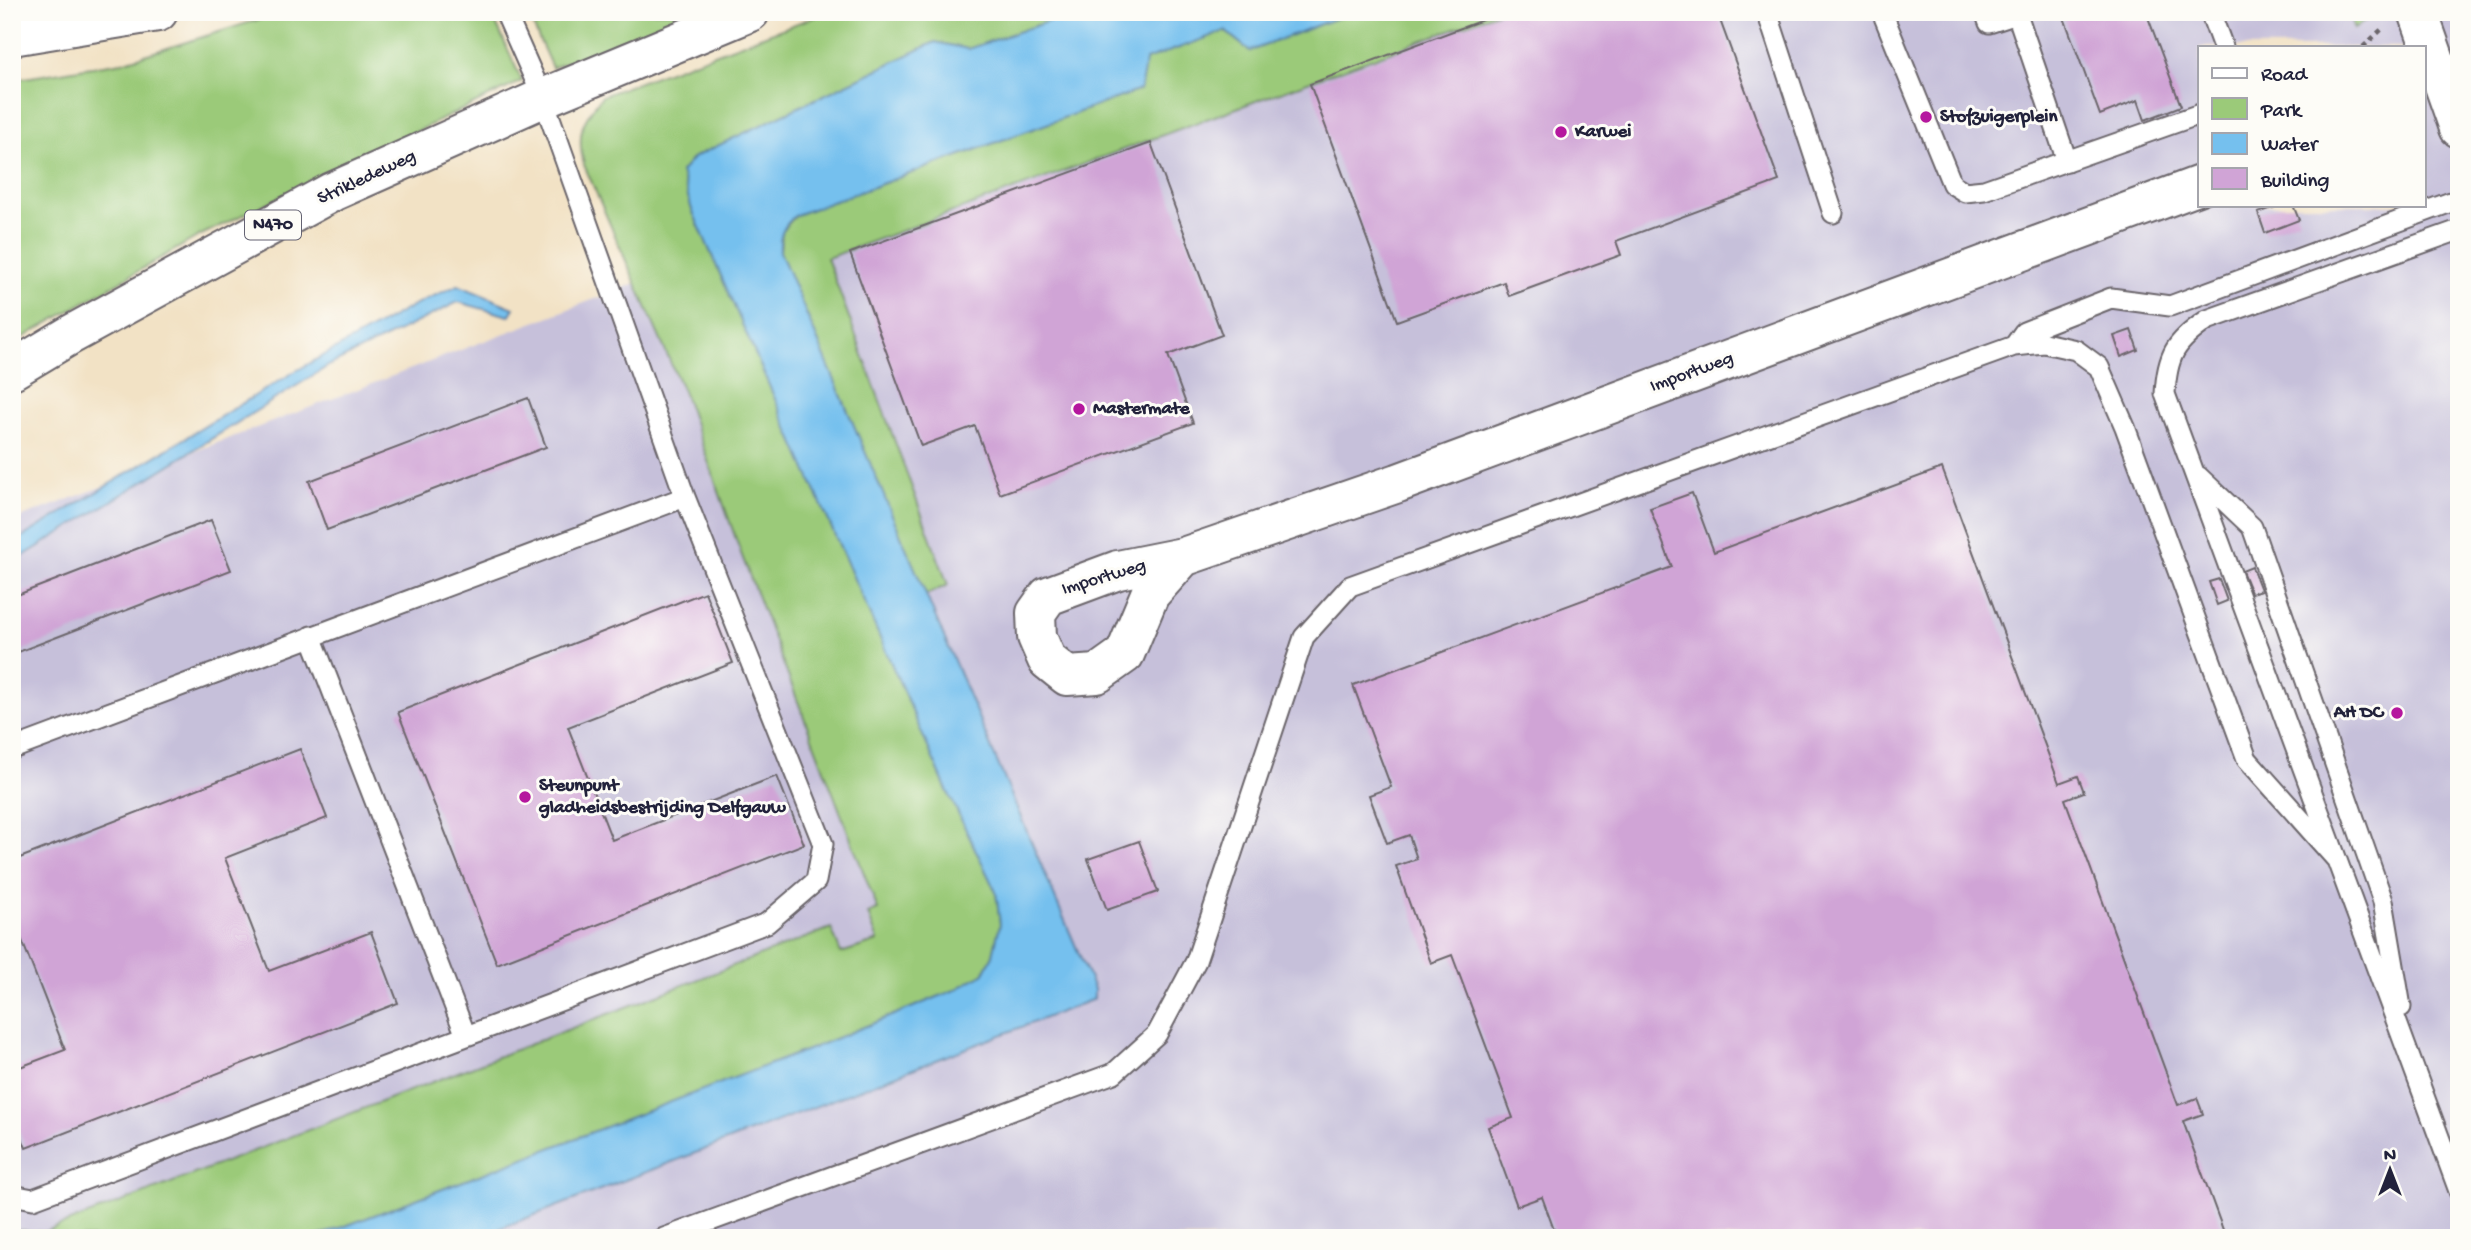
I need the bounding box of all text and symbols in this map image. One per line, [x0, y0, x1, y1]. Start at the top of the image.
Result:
legend [2198, 46, 2426, 206]
text: Road [2261, 64, 2309, 89]
text: Park [2260, 100, 2304, 125]
place label: Stofzuigerplein [1940, 106, 2058, 129]
marker: Stofzuigerplein [1918, 109, 1934, 125]
place label: Karwei [1574, 121, 1631, 144]
marker: Karwei [1553, 124, 1569, 140]
text: Water [2261, 134, 2319, 159]
street label: Strikledeweg [314, 145, 420, 211]
text: Building [2260, 170, 2330, 195]
road number: N470 [245, 210, 301, 240]
street label: Importweg [1647, 347, 1737, 399]
place label: Mastermate [1093, 398, 1191, 421]
marker: Mastermate [1071, 401, 1087, 417]
street label: Importweg [1059, 554, 1149, 602]
place label: AH DC [2333, 702, 2385, 725]
marker: AH DC [2389, 705, 2405, 721]
place label: Steunpunt gladheidsbestrijding Delfgauw [538, 775, 786, 820]
marker: Steunpunt gladheidsbestrijding Delfgauw [517, 789, 533, 805]
north arrow [2356, 1134, 2426, 1204]
text: N [2384, 1145, 2396, 1168]

